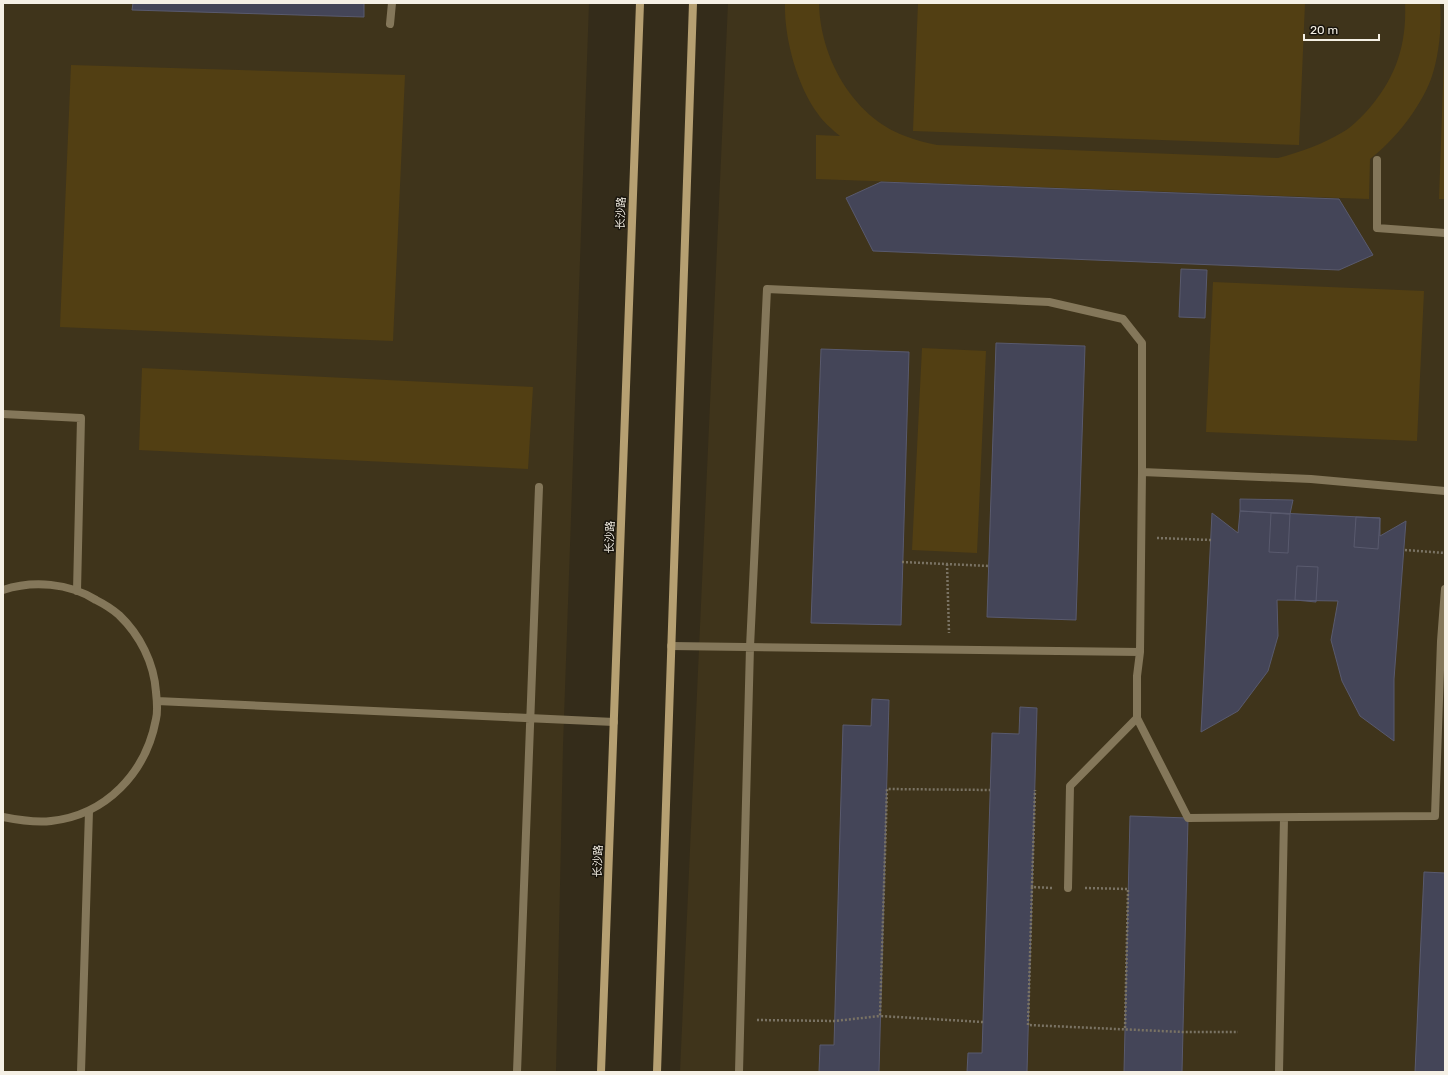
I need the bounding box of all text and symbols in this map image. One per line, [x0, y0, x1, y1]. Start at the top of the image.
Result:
scale bar [1304, 16, 1379, 42]
text: 20 m [1310, 23, 1338, 37]
street label: 长沙路 [614, 196, 628, 230]
street label: 长沙路 [603, 520, 617, 554]
street label: 长沙路 [591, 844, 605, 878]

